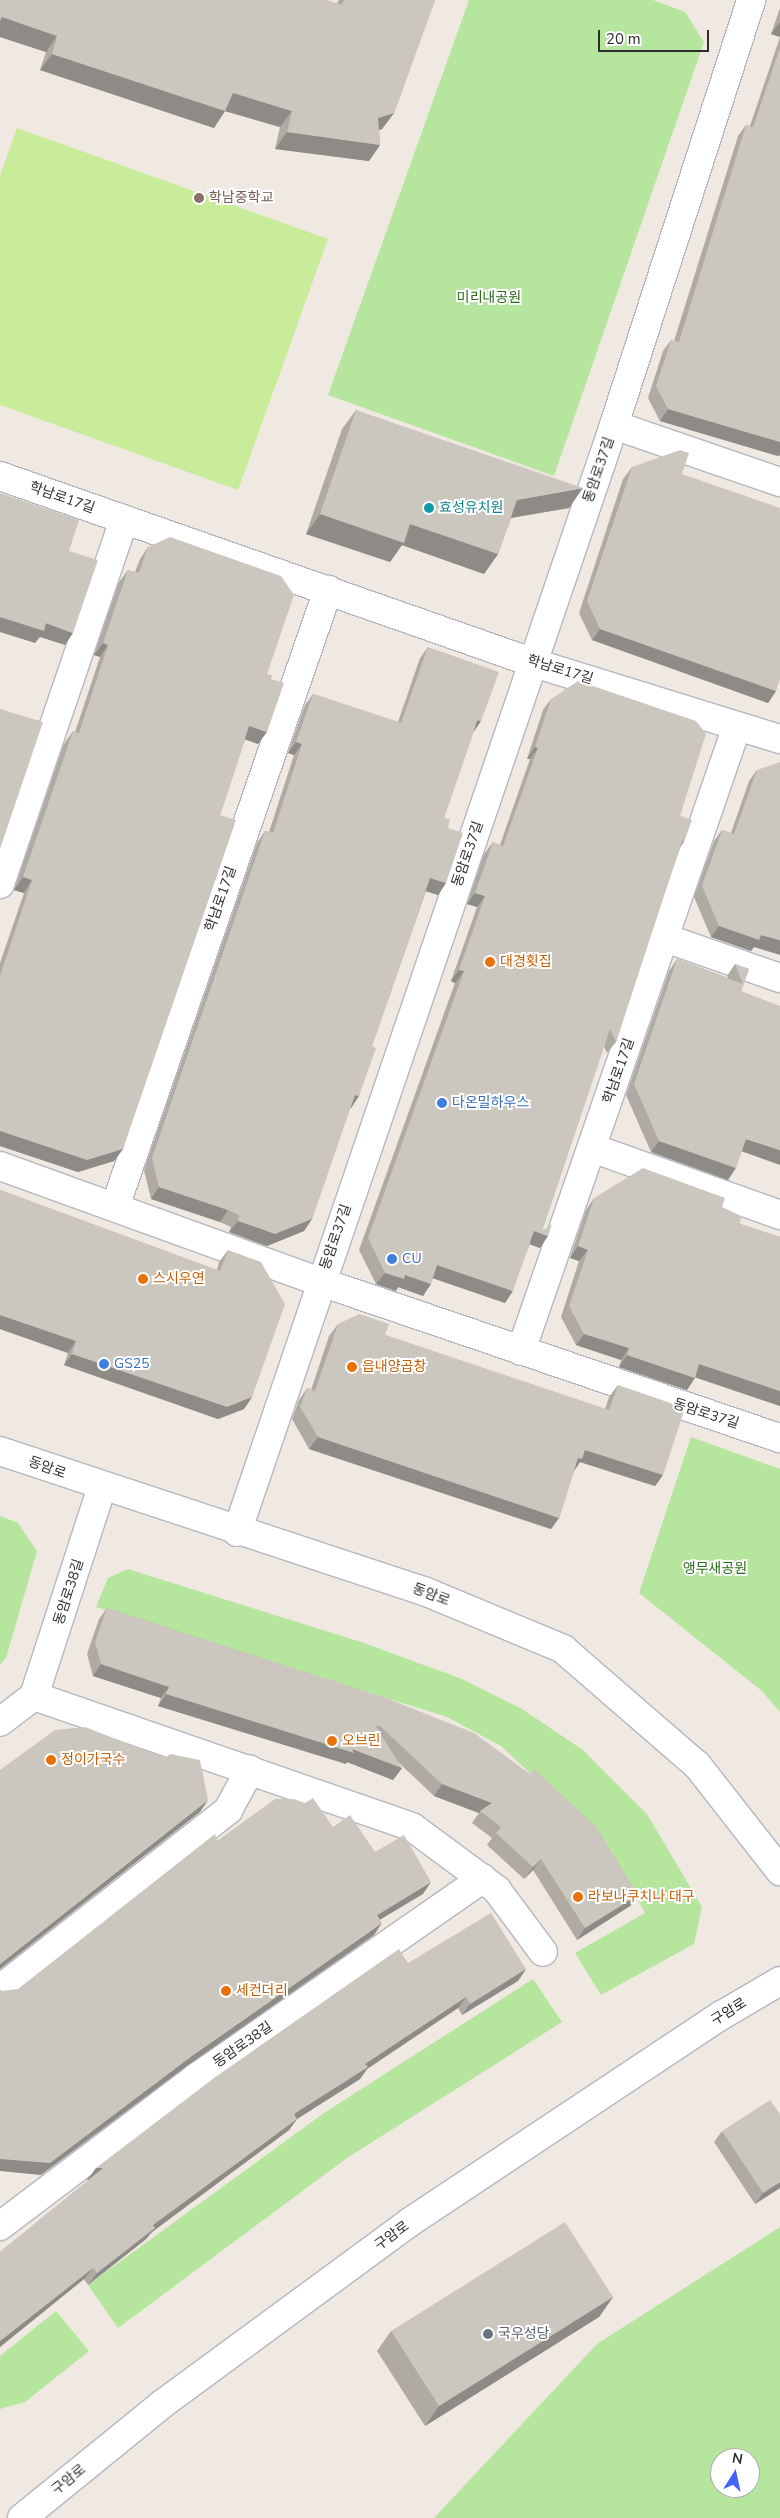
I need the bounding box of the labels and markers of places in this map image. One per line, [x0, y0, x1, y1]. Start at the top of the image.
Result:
place label: 학남중학교 [209, 190, 273, 206]
marker: 학남중학교 [193, 192, 205, 204]
place label: 효성유치원 [439, 500, 503, 516]
marker: 효성유치원 [423, 502, 435, 514]
place label: 대경횟집 [500, 954, 552, 970]
marker: 대경횟집 [484, 956, 496, 968]
place label: 다온밀하우스 [452, 1095, 529, 1111]
marker: 다온밀하우스 [436, 1097, 448, 1109]
place label: CU [402, 1251, 422, 1267]
marker: CU [386, 1253, 398, 1265]
place label: 스시우연 [153, 1271, 205, 1287]
marker: 스시우연 [137, 1273, 149, 1285]
place label: GS25 [114, 1356, 150, 1372]
marker: GS25 [98, 1358, 110, 1370]
place label: 읍내양곱창 [362, 1359, 426, 1375]
marker: 읍내양곱창 [346, 1361, 358, 1373]
place label: 오브린 [342, 1733, 381, 1749]
marker: 오브린 [326, 1735, 338, 1747]
place label: 정이가국수 [61, 1752, 125, 1768]
marker: 정이가국수 [45, 1754, 57, 1766]
place label: 라보나쿠치나 대구 [588, 1889, 695, 1905]
marker: 라보나쿠치나 대구 [572, 1891, 584, 1903]
place label: 세컨더리 [236, 1983, 288, 1999]
marker: 세컨더리 [220, 1985, 232, 1997]
place label: 국우성당 [498, 2326, 550, 2342]
marker: 국우성당 [482, 2328, 494, 2340]

